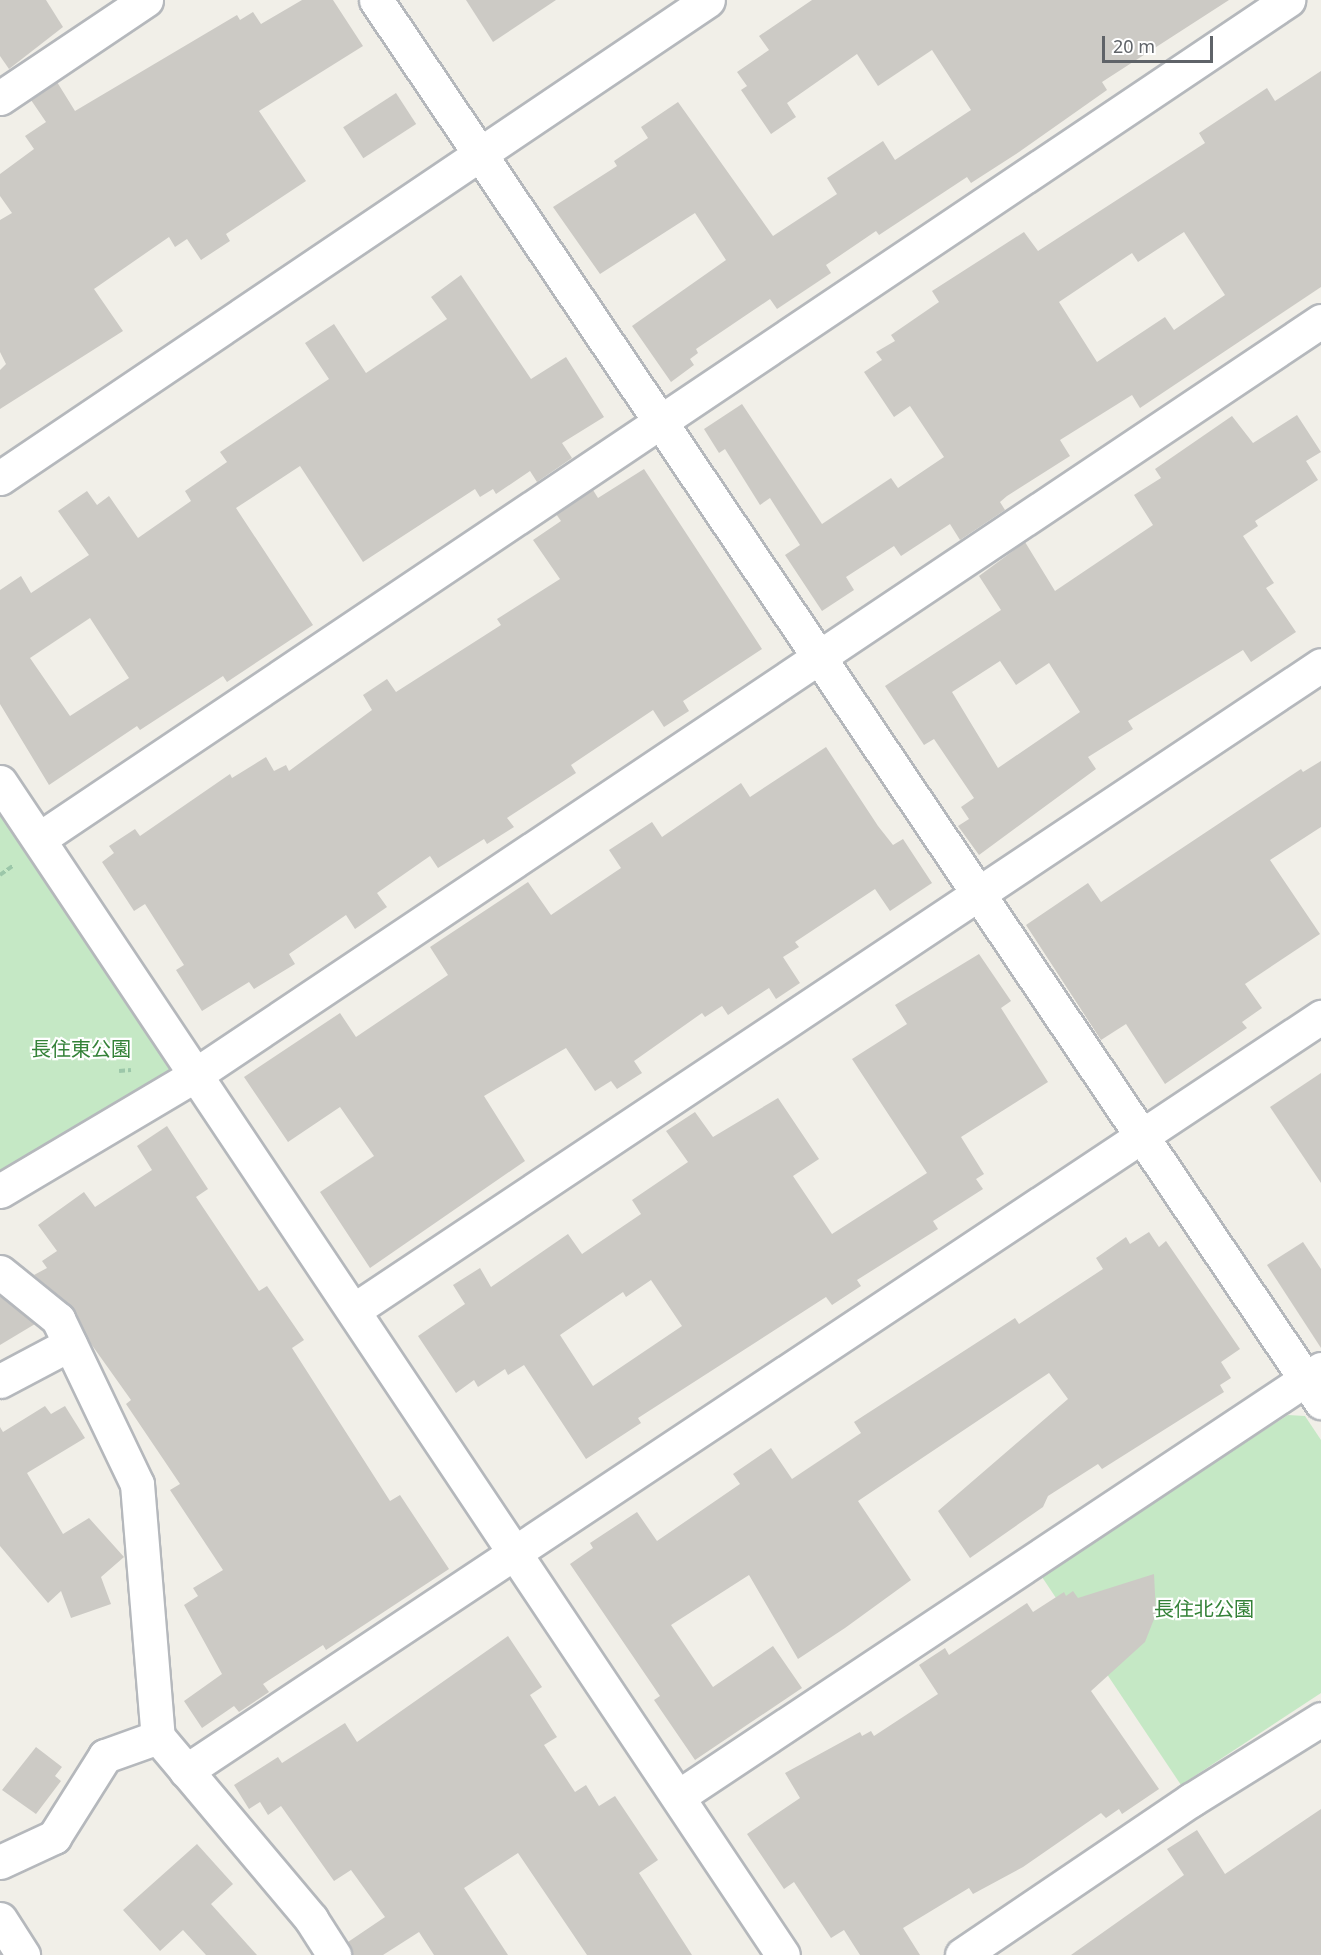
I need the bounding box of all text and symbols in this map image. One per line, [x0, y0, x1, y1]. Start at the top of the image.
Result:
scale bar [1105, 24, 1216, 62]
text: 20 m [1113, 34, 1155, 58]
park label: 長住東公園 [31, 1036, 131, 1060]
park label: 長住北公園 [1154, 1596, 1254, 1620]

